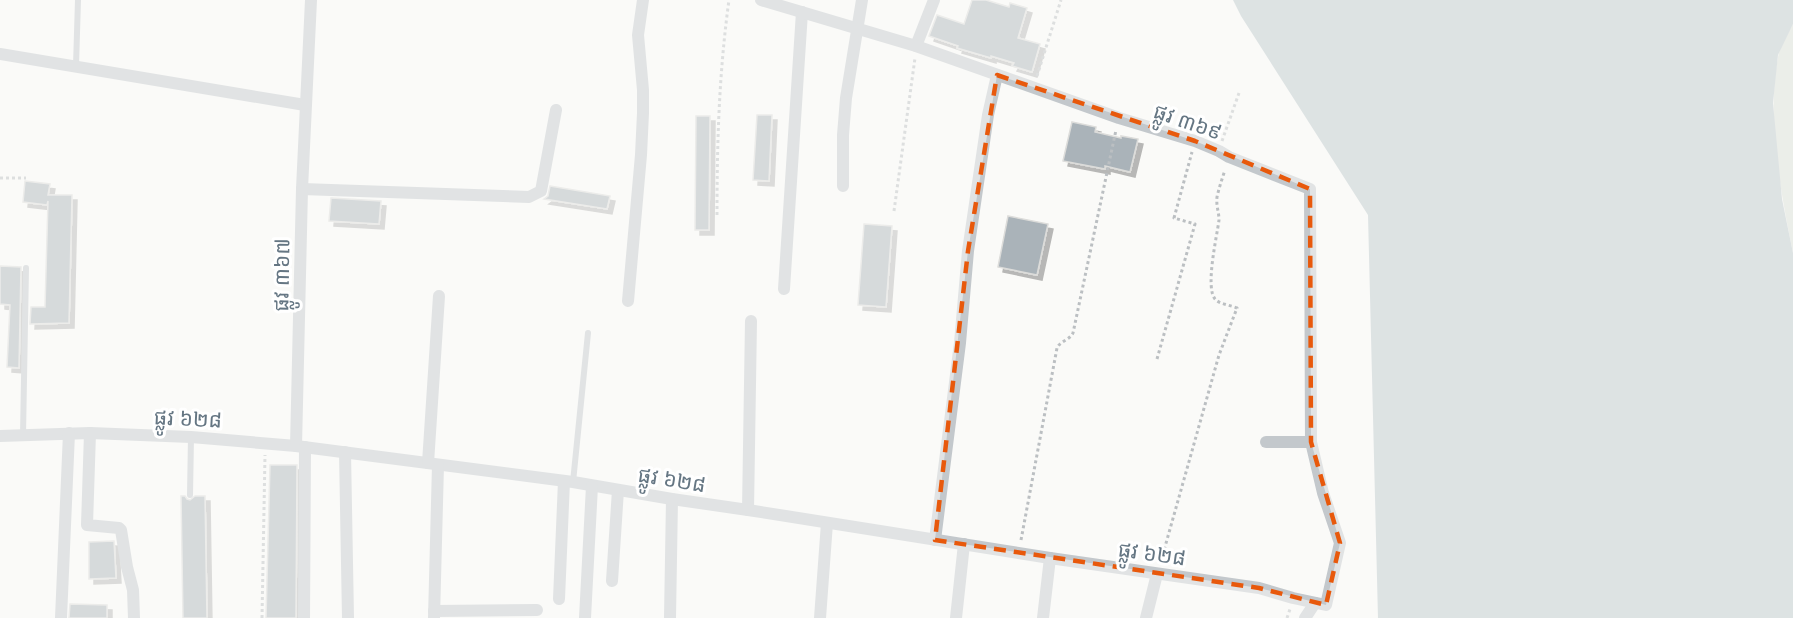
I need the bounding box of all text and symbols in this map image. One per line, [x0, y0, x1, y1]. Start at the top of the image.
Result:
street label: ផ្លូវ ៣៦៩ [1148, 97, 1226, 152]
street label: ផ្លូវ ៣៦៧ [267, 238, 302, 312]
street label: ផ្លូវ ៦២៨ [153, 403, 223, 440]
street label: ផ្លូវ ៦២៨ [635, 461, 708, 504]
street label: ផ្លូវ ៦២៨ [1115, 535, 1188, 578]

